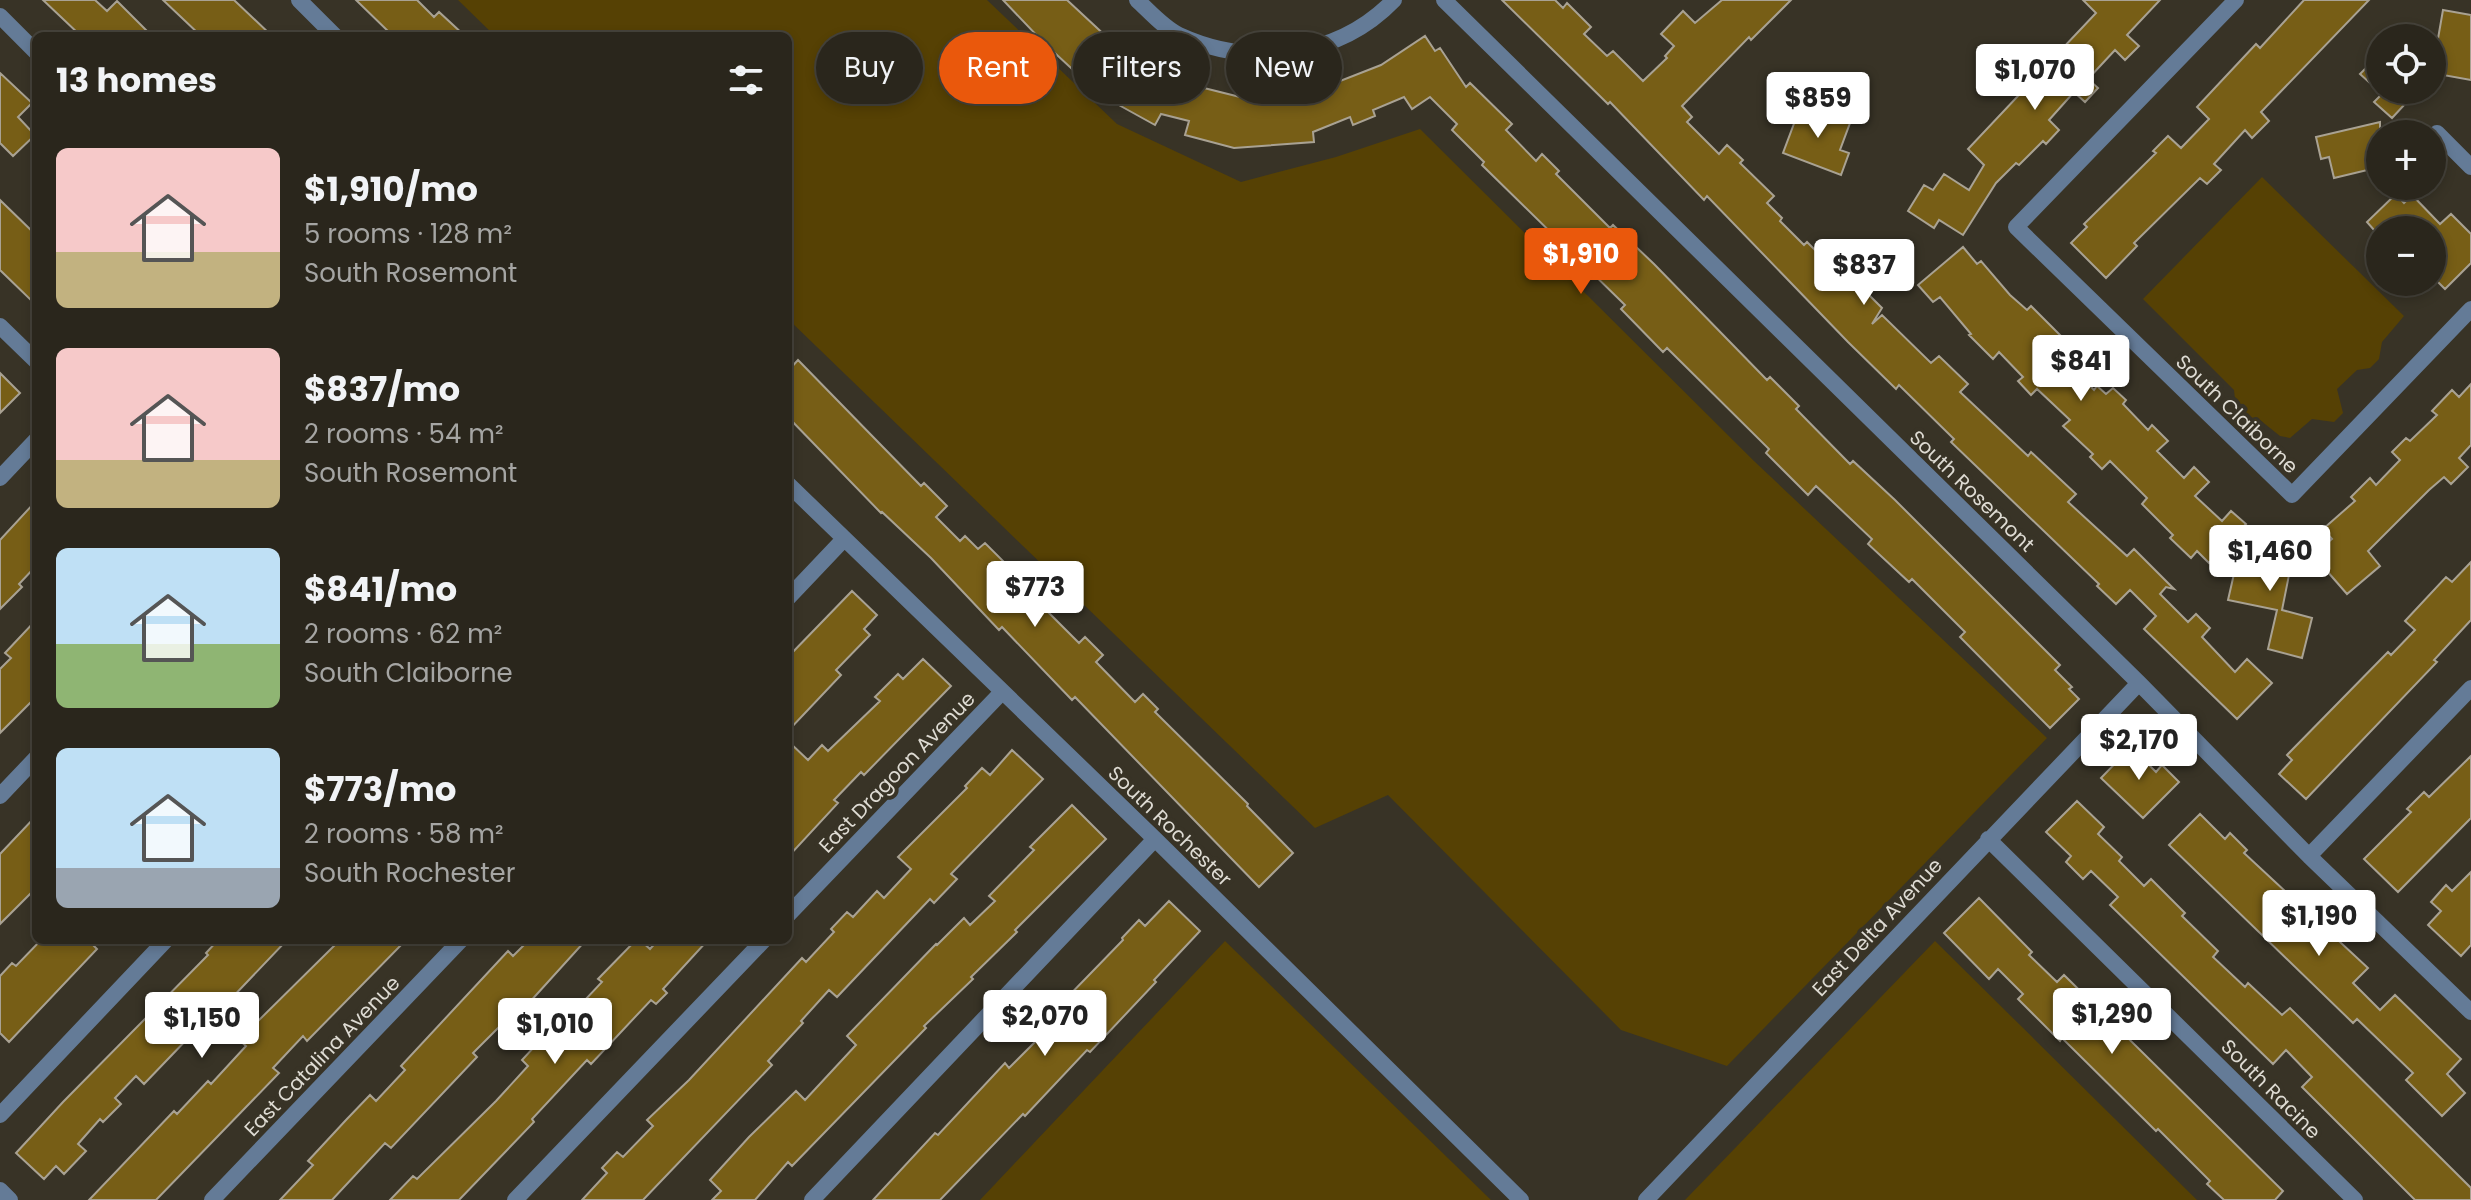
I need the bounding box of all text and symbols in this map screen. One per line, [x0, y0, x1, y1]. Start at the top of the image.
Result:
map controls [2366, 24, 2446, 296]
button: locate [2366, 24, 2446, 104]
chip: Buy [816, 32, 923, 104]
chip: Rent [939, 32, 1057, 104]
chip: Filters [1073, 32, 1210, 104]
chip: New [1226, 32, 1342, 104]
pin: $1,070 [1970, 44, 2100, 112]
text: $1,070 [1994, 52, 2076, 88]
text: 13 homes [56, 56, 217, 104]
icon: filters [724, 58, 768, 102]
pin: $859 [1771, 72, 1865, 140]
text: $859 [1785, 80, 1851, 116]
button: + [2366, 120, 2446, 200]
text: $1,910/mo [304, 165, 478, 213]
icon: home [120, 180, 216, 276]
text: 5 rooms · 128 m² [304, 216, 512, 252]
button: − [2366, 216, 2446, 296]
pin: $1,910 [1516, 228, 1646, 296]
text: $1,910 [1542, 236, 1620, 272]
pin: $837 [1817, 239, 1911, 307]
text: $837 [1832, 247, 1896, 283]
text: South Rosemont [304, 255, 517, 291]
pin: $841 [2034, 335, 2128, 403]
text: $841 [2050, 343, 2112, 379]
street label: South Claiborne [2170, 348, 2304, 480]
text: $837/mo [304, 365, 460, 413]
icon: home [120, 380, 216, 476]
text: 2 rooms · 54 m² [304, 416, 504, 452]
street label: South Rosemont [1903, 424, 2041, 558]
text: South Rosemont [304, 455, 517, 491]
pin: $1,460 [2205, 525, 2335, 593]
text: $1,460 [2227, 533, 2313, 569]
pin: $773 [988, 561, 1082, 629]
text: $841/mo [304, 565, 457, 613]
text: $773 [1005, 569, 1065, 605]
icon: home [120, 580, 216, 676]
text: 2 rooms · 62 m² [304, 616, 502, 652]
text: South Claiborne [304, 655, 513, 691]
street label: East Dragoon Avenue [812, 685, 982, 859]
pin: $2,170 [2074, 714, 2204, 782]
text: $2,170 [2099, 722, 2179, 758]
street label: South Rochester [1102, 759, 1238, 893]
text: $773/mo [304, 765, 456, 813]
icon: home [120, 780, 216, 876]
text: 2 rooms · 58 m² [304, 816, 504, 852]
street label: East Delta Avenue [1806, 852, 1948, 1002]
text: South Rochester [304, 855, 515, 891]
pin: $1,190 [2254, 890, 2384, 958]
text: $1,190 [2280, 898, 2358, 934]
street label: East Catalina Avenue [238, 970, 406, 1142]
pin: $1,290 [2047, 988, 2177, 1056]
pin: $2,070 [980, 990, 1110, 1058]
pin: $1,150 [137, 992, 267, 1060]
text: $1,290 [2071, 996, 2153, 1032]
pin: $1,010 [490, 998, 620, 1066]
text: $2,070 [1001, 998, 1089, 1034]
text: $1,150 [163, 1000, 241, 1036]
text: $1,010 [516, 1006, 594, 1042]
street label: South Racine [2215, 1033, 2327, 1145]

